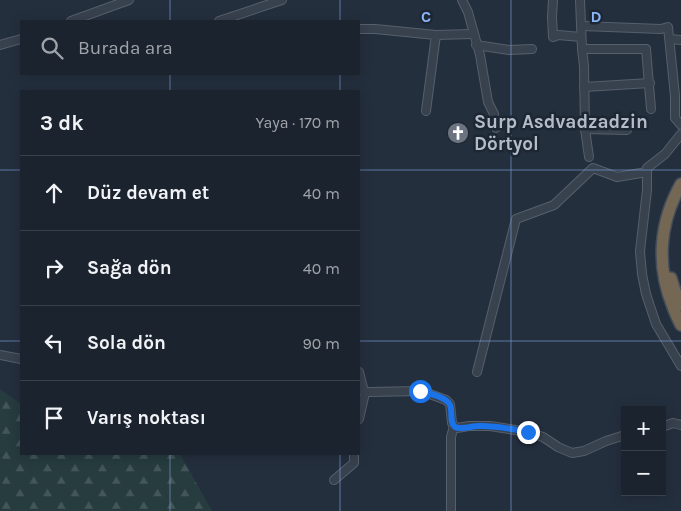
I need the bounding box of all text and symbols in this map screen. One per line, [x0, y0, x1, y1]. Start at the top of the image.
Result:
text: C [421, 7, 431, 26]
text: D [591, 7, 602, 26]
search box [20, 20, 360, 75]
icon: search [38, 34, 66, 62]
text: Burada ara [78, 37, 173, 59]
text: 3 dk [40, 111, 84, 135]
place label: Surp Asdvadzadzin Dörtyol [474, 111, 648, 155]
text: Yaya · 170 m [256, 113, 340, 132]
church icon: Surp Asdvadzadzin Dörtyol [446, 121, 470, 145]
icon: ahead [40, 179, 68, 207]
text: Düz devam et [87, 182, 209, 204]
text: 40 m [303, 184, 340, 203]
icon: right [40, 254, 68, 282]
text: Sağa dön [87, 257, 171, 279]
text: 40 m [303, 259, 340, 278]
icon: left [40, 329, 68, 357]
text: Sola dön [87, 332, 166, 354]
text: 90 m [302, 334, 340, 353]
route start [409, 380, 432, 403]
icon: arrive [40, 404, 68, 432]
map controls [621, 406, 666, 496]
button: + [621, 406, 666, 451]
text: Varış noktası [87, 407, 206, 429]
route end [517, 421, 540, 444]
button: − [621, 451, 666, 496]

